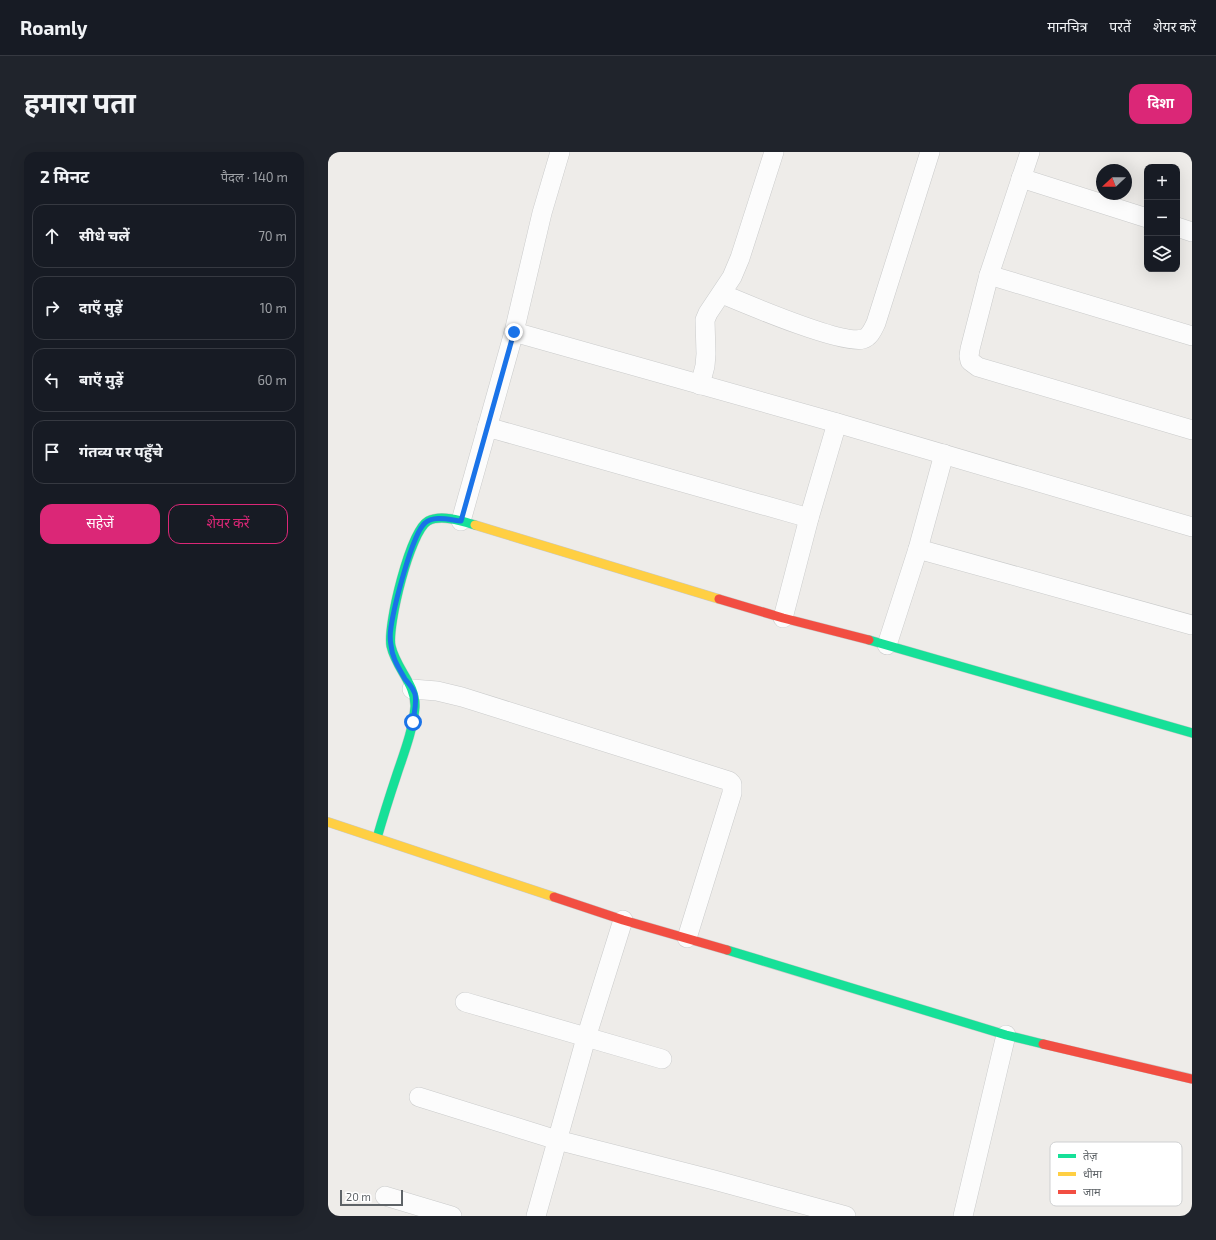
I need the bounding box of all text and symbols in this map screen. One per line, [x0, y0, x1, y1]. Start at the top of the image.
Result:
text: Roamly [20, 16, 87, 39]
text: मानचित्र [1047, 18, 1087, 35]
text: परतें [1109, 18, 1131, 35]
text: शेयर करें [1153, 18, 1196, 35]
button: दिशा [1129, 84, 1192, 124]
text: हमारा पता [24, 85, 136, 119]
north arrow [1096, 164, 1132, 200]
map controls [1144, 164, 1180, 272]
button: + [1144, 164, 1180, 200]
text: 2 मिनट [40, 166, 89, 186]
text: पैदल · 140 m [221, 169, 288, 185]
button: − [1144, 200, 1180, 236]
icon: ahead [41, 225, 63, 247]
text: सीधे चलें [79, 226, 130, 244]
text: 70 m [258, 228, 287, 244]
button: layers [1144, 236, 1180, 272]
icon: right [41, 297, 63, 319]
text: दाएँ मुड़ें [79, 298, 123, 316]
text: 10 m [260, 300, 287, 316]
route end [505, 323, 523, 341]
icon: left [41, 369, 63, 391]
text: बाएँ मुड़ें [79, 370, 123, 388]
text: 60 m [257, 372, 287, 388]
icon: arrive [41, 441, 63, 463]
text: गंतव्य पर पहुँचे [79, 442, 163, 460]
button: सहेजें [40, 504, 160, 544]
button: शेयर करें [168, 504, 288, 544]
route start [404, 713, 422, 731]
legend [1050, 1142, 1182, 1206]
text: तेज़ [1083, 1149, 1098, 1162]
text: धीमा [1083, 1167, 1102, 1180]
text: जाम [1083, 1185, 1101, 1198]
scale bar [340, 1188, 403, 1207]
text: 20 m [346, 1190, 371, 1203]

